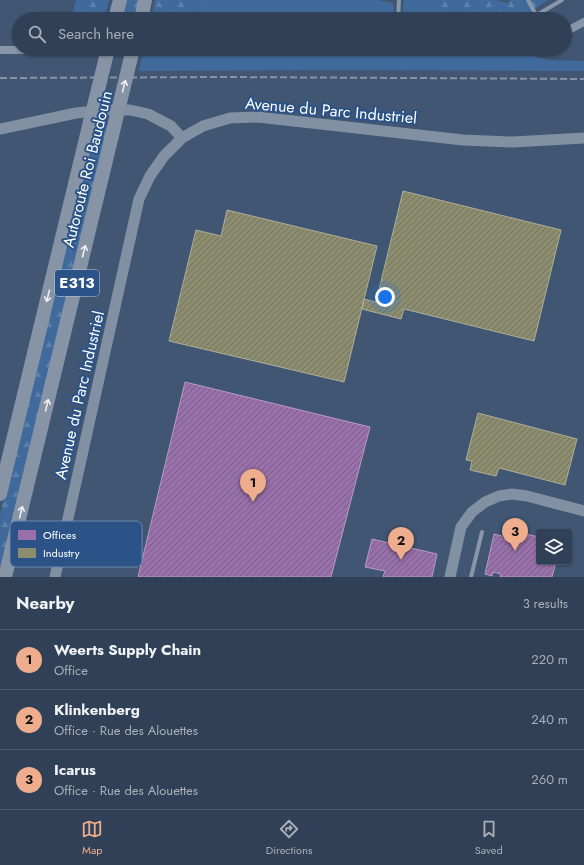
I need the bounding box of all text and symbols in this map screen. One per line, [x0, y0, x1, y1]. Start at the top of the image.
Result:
search box [12, 12, 572, 56]
icon: search [26, 23, 48, 45]
text: Search here [58, 23, 134, 45]
one-way arrow [121, 80, 129, 93]
street label: Autoroute Roi Baudouin [57, 88, 118, 250]
street label: Avenue du Parc Industriel [244, 92, 418, 129]
one-way arrow [81, 245, 89, 258]
road number: E313 [55, 270, 99, 296]
your location [375, 287, 395, 307]
one-way arrow [44, 289, 51, 302]
street label: Avenue du Parc Industriel [49, 309, 110, 482]
one-way arrow [44, 399, 52, 412]
pin: 1 [240, 469, 266, 502]
one-way arrow [18, 506, 25, 519]
pin: 3 [502, 518, 528, 551]
legend [10, 521, 142, 567]
text: Offices [43, 527, 77, 543]
pin: 2 [388, 527, 414, 560]
map controls [536, 529, 572, 565]
button: layers [536, 529, 572, 565]
text: Industry [43, 545, 80, 561]
text: Nearby [16, 591, 74, 615]
text: 3 results [523, 594, 568, 613]
text: Weerts Supply Chain [54, 639, 201, 661]
text: 1 [26, 650, 32, 669]
text: 220 m [531, 650, 568, 669]
text: Office [54, 661, 88, 680]
text: Klinkenberg [54, 699, 140, 721]
text: 2 [25, 710, 33, 729]
text: 240 m [531, 710, 568, 729]
text: Office · Rue des Alouettes [54, 721, 198, 740]
text: Icarus [54, 759, 96, 781]
text: 3 [25, 770, 33, 789]
text: 260 m [531, 770, 568, 789]
text: Office · Rue des Alouettes [54, 781, 198, 800]
tab: Map [81, 818, 103, 858]
tab: Directions [266, 818, 312, 858]
tab: Saved [475, 818, 503, 858]

